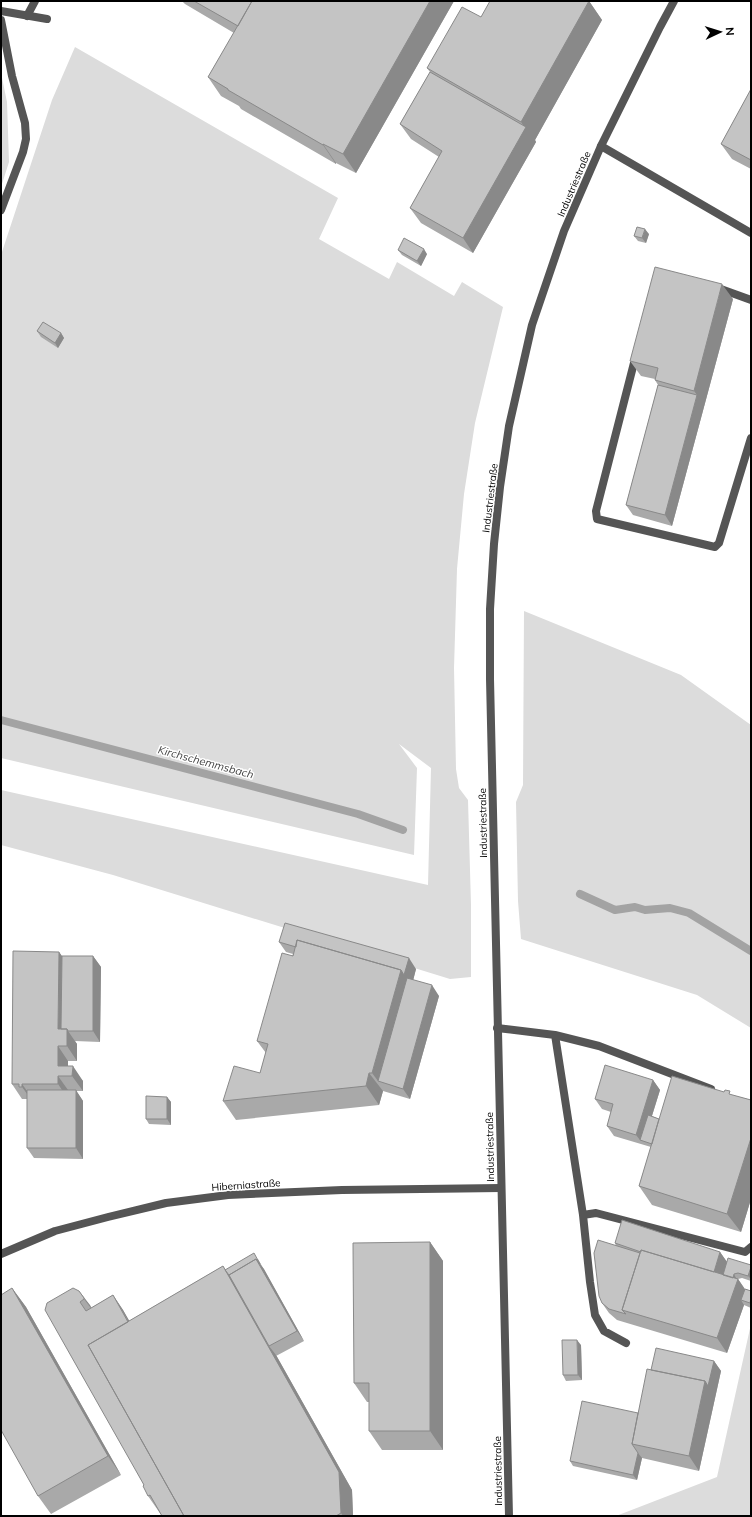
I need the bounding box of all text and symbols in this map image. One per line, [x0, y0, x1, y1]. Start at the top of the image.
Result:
north arrow [700, 12, 740, 52]
text: N [723, 27, 737, 36]
street label: Industriestraße [554, 149, 594, 219]
street label: Industriestraße [479, 463, 501, 533]
water label: Kirchschemmsbach [157, 742, 255, 782]
street label: Industriestraße [476, 788, 490, 858]
street label: Industriestraße [483, 1112, 497, 1182]
street label: Hiberniastraße [211, 1176, 281, 1194]
street label: Industriestraße [491, 1436, 505, 1506]

